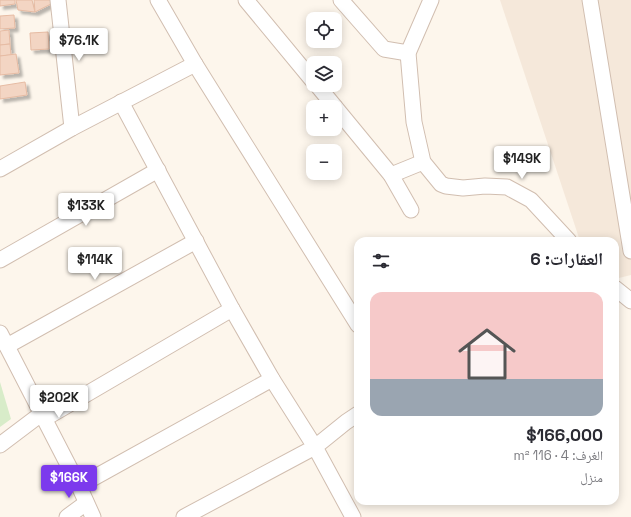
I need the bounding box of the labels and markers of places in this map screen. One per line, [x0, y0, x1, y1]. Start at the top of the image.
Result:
pin: $76.1K [46, 28, 112, 62]
pin: $149K [494, 146, 550, 180]
pin: $133K [58, 193, 114, 227]
pin: $114K [67, 247, 123, 281]
pin: $202K [31, 385, 87, 419]
pin: $166K [41, 465, 97, 499]

